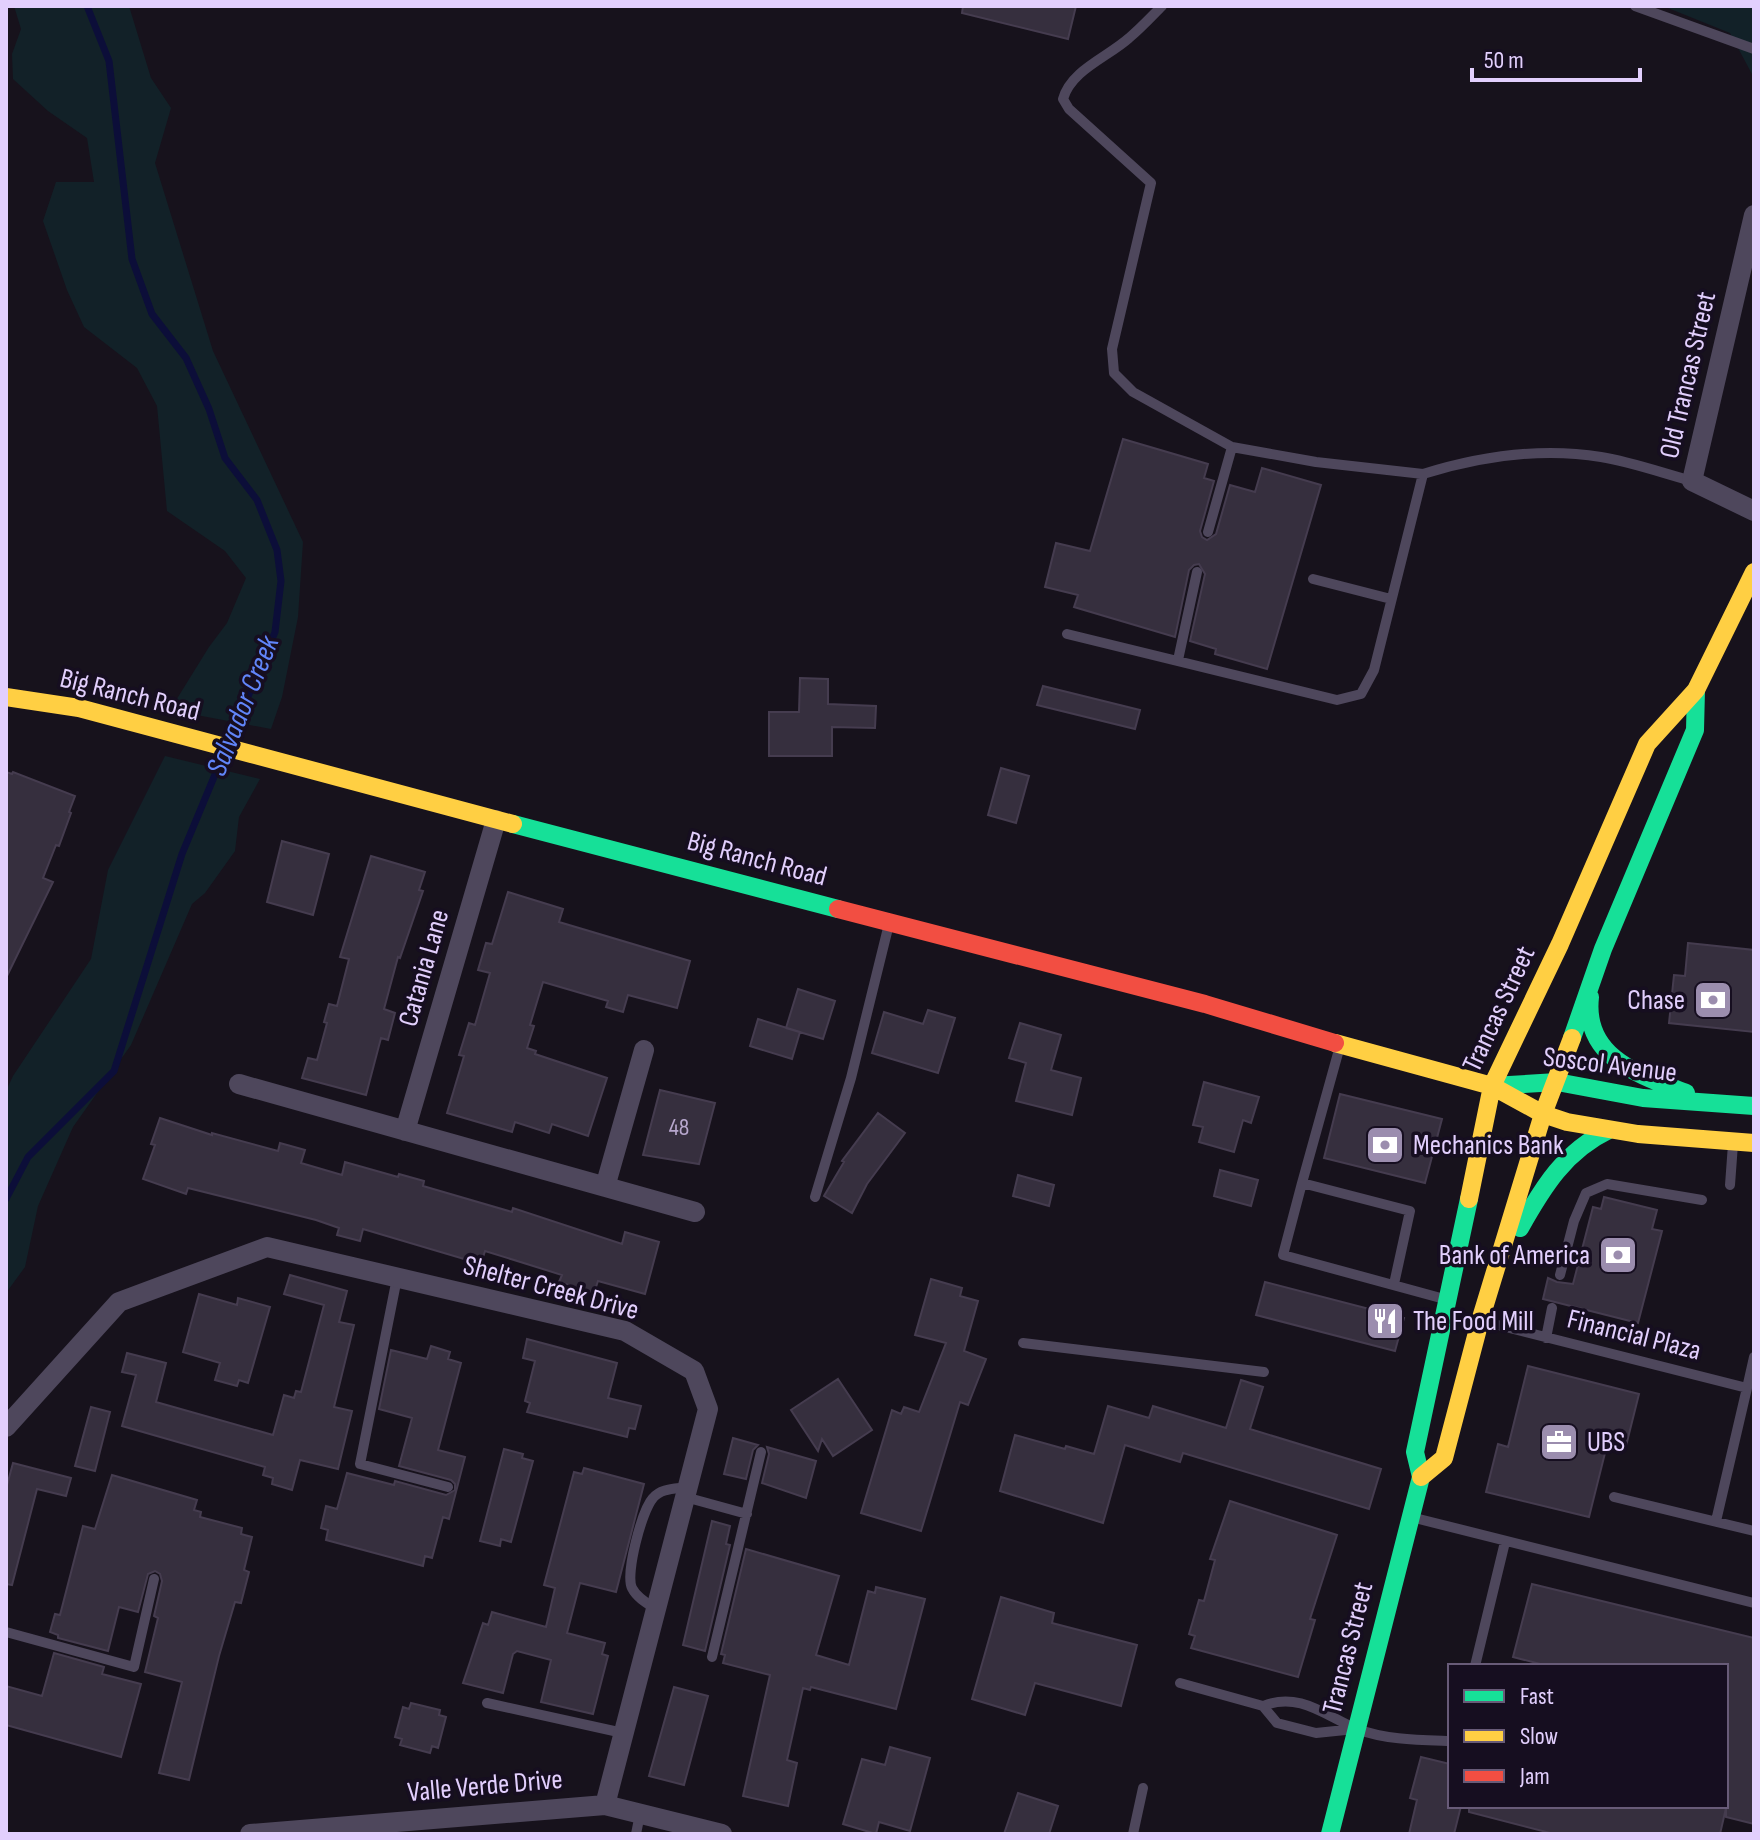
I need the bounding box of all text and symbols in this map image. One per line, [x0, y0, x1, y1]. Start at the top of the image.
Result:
scale bar [1472, 32, 1640, 82]
text: 50 m [1484, 46, 1524, 75]
street label: Old Trancas Street [1653, 288, 1723, 462]
water label: Salvador Creek [199, 630, 288, 781]
street label: Big Ranch Road [57, 662, 203, 728]
street label: Big Ranch Road [684, 825, 830, 893]
street label: Catania Lane [392, 906, 456, 1030]
street label: Trancas Street [1456, 941, 1542, 1077]
bank icon: Chase [1692, 979, 1734, 1021]
place label: Chase [1627, 984, 1685, 1017]
street label: Soscol Avenue [1541, 1040, 1679, 1090]
house number: 48 [669, 1113, 689, 1142]
bank icon: Mechanics Bank [1364, 1124, 1406, 1166]
place label: Mechanics Bank [1413, 1129, 1564, 1162]
bank icon: Bank of America [1597, 1234, 1639, 1276]
place label: Bank of America [1439, 1239, 1590, 1272]
street label: Shelter Creek Drive [460, 1249, 642, 1327]
restaurant icon: The Food Mill [1364, 1300, 1406, 1342]
street label: Financial Plaza [1564, 1302, 1704, 1368]
place label: The Food Mill [1413, 1305, 1534, 1338]
office icon: UBS [1538, 1421, 1580, 1463]
place label: UBS [1587, 1426, 1625, 1459]
street label: Trancas Street [1316, 1579, 1380, 1717]
legend [1448, 1664, 1728, 1808]
text: Fast [1520, 1682, 1554, 1711]
text: Slow [1520, 1722, 1558, 1751]
text: Jam [1519, 1762, 1550, 1791]
street label: Valle Verde Drive [406, 1763, 564, 1809]

